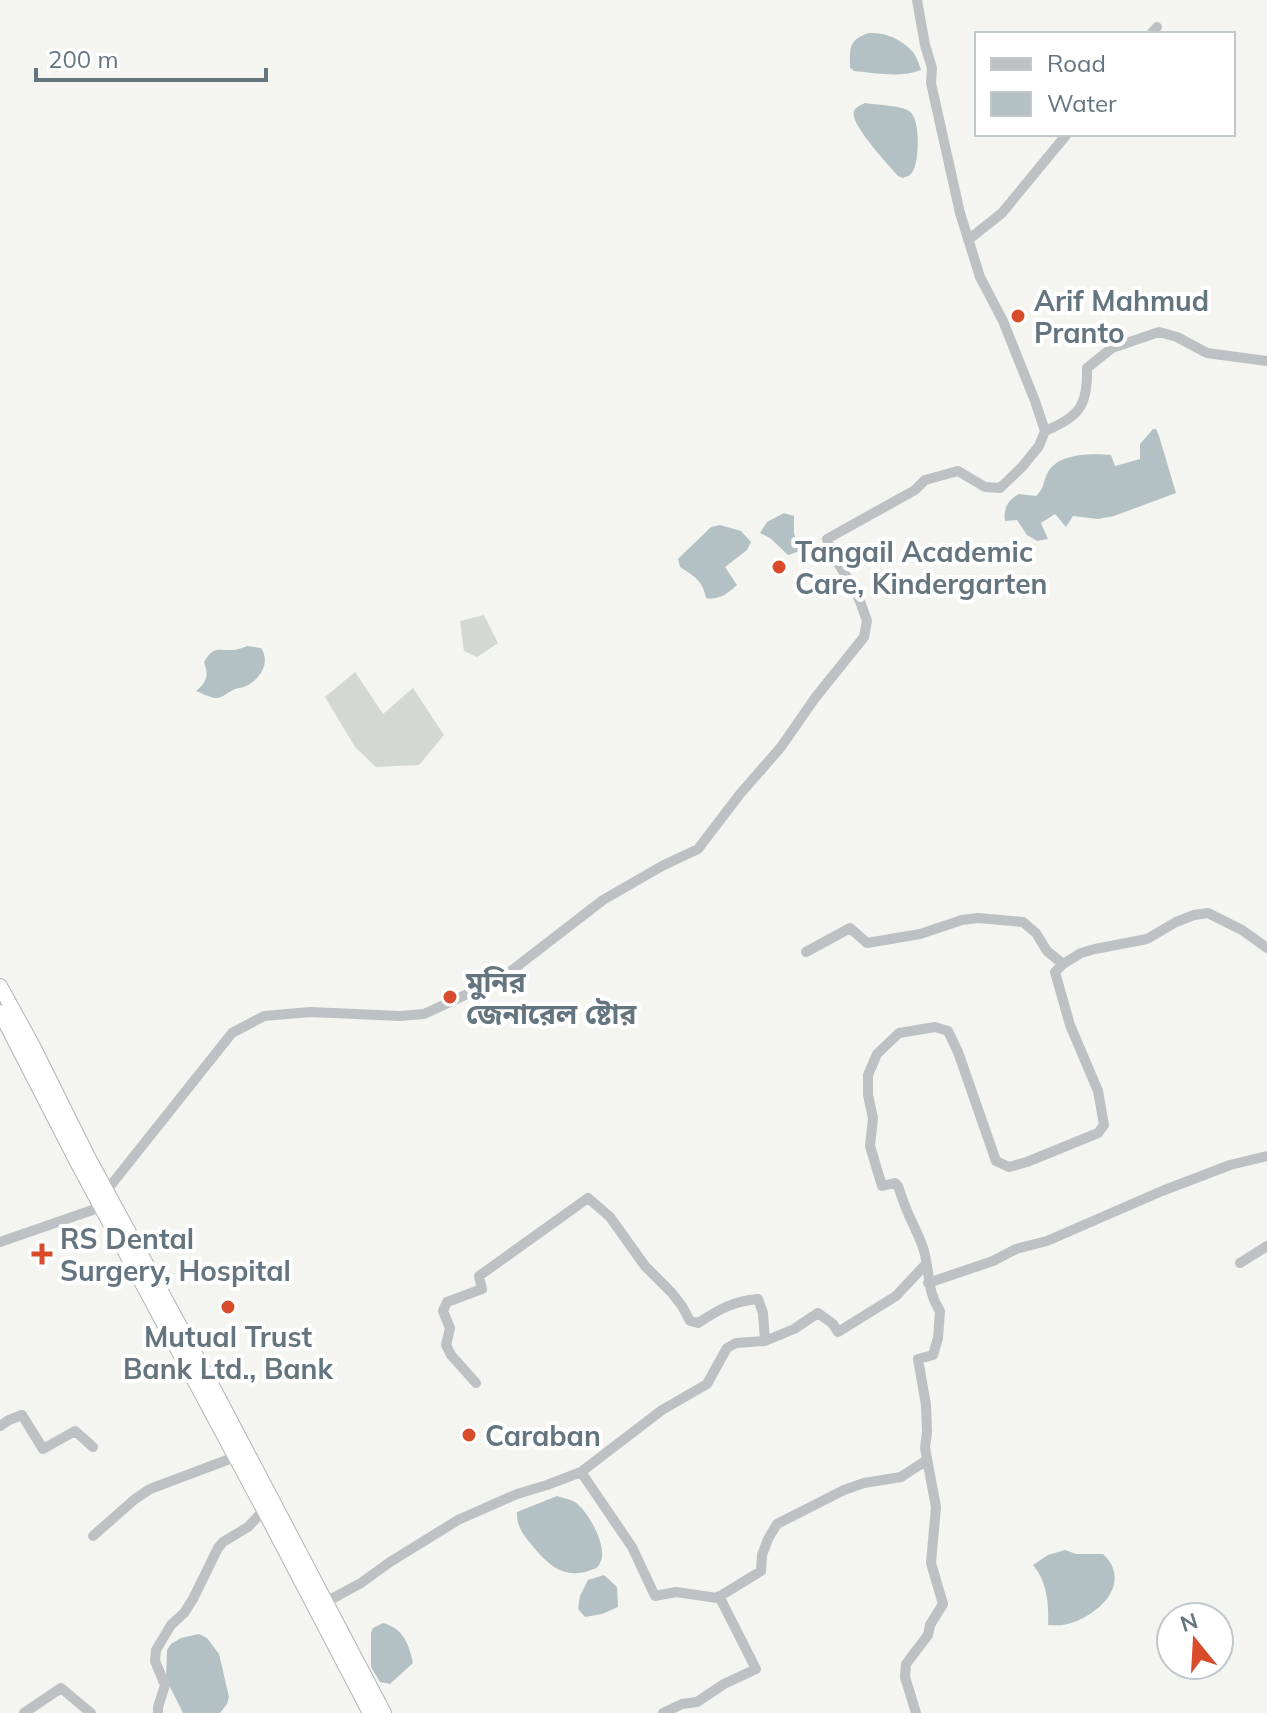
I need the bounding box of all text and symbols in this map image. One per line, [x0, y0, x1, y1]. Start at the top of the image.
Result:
scale bar [36, 32, 266, 82]
legend [975, 32, 1235, 136]
text: 200 m [48, 44, 119, 74]
text: Road [1047, 48, 1106, 78]
text: Water [1047, 88, 1117, 118]
place label: Arif Mahmud Pranto [1034, 283, 1209, 350]
marker: Arif Mahmud Pranto [1009, 307, 1027, 325]
place label: Tangail Academic Care, Kindergarten [795, 534, 1047, 601]
marker: Tangail Academic Care, Kindergarten [770, 558, 788, 576]
place label: মুনির জেনারেল ষ্টোর [465, 964, 637, 1031]
marker: মুনির জেনারেল ষ্টোর [441, 988, 459, 1006]
place label: RS Dental Surgery, Hospital [60, 1221, 291, 1288]
marker: RS Dental Surgery, Hospital [31, 1243, 53, 1265]
marker: Mutual Trust Bank Ltd., Bank [219, 1298, 237, 1316]
place label: Mutual Trust Bank Ltd., Bank [123, 1319, 334, 1386]
place label: Caraban [485, 1418, 601, 1453]
marker: Caraban [460, 1426, 478, 1444]
north arrow [1155, 1601, 1235, 1681]
text: N [1177, 1606, 1201, 1638]

